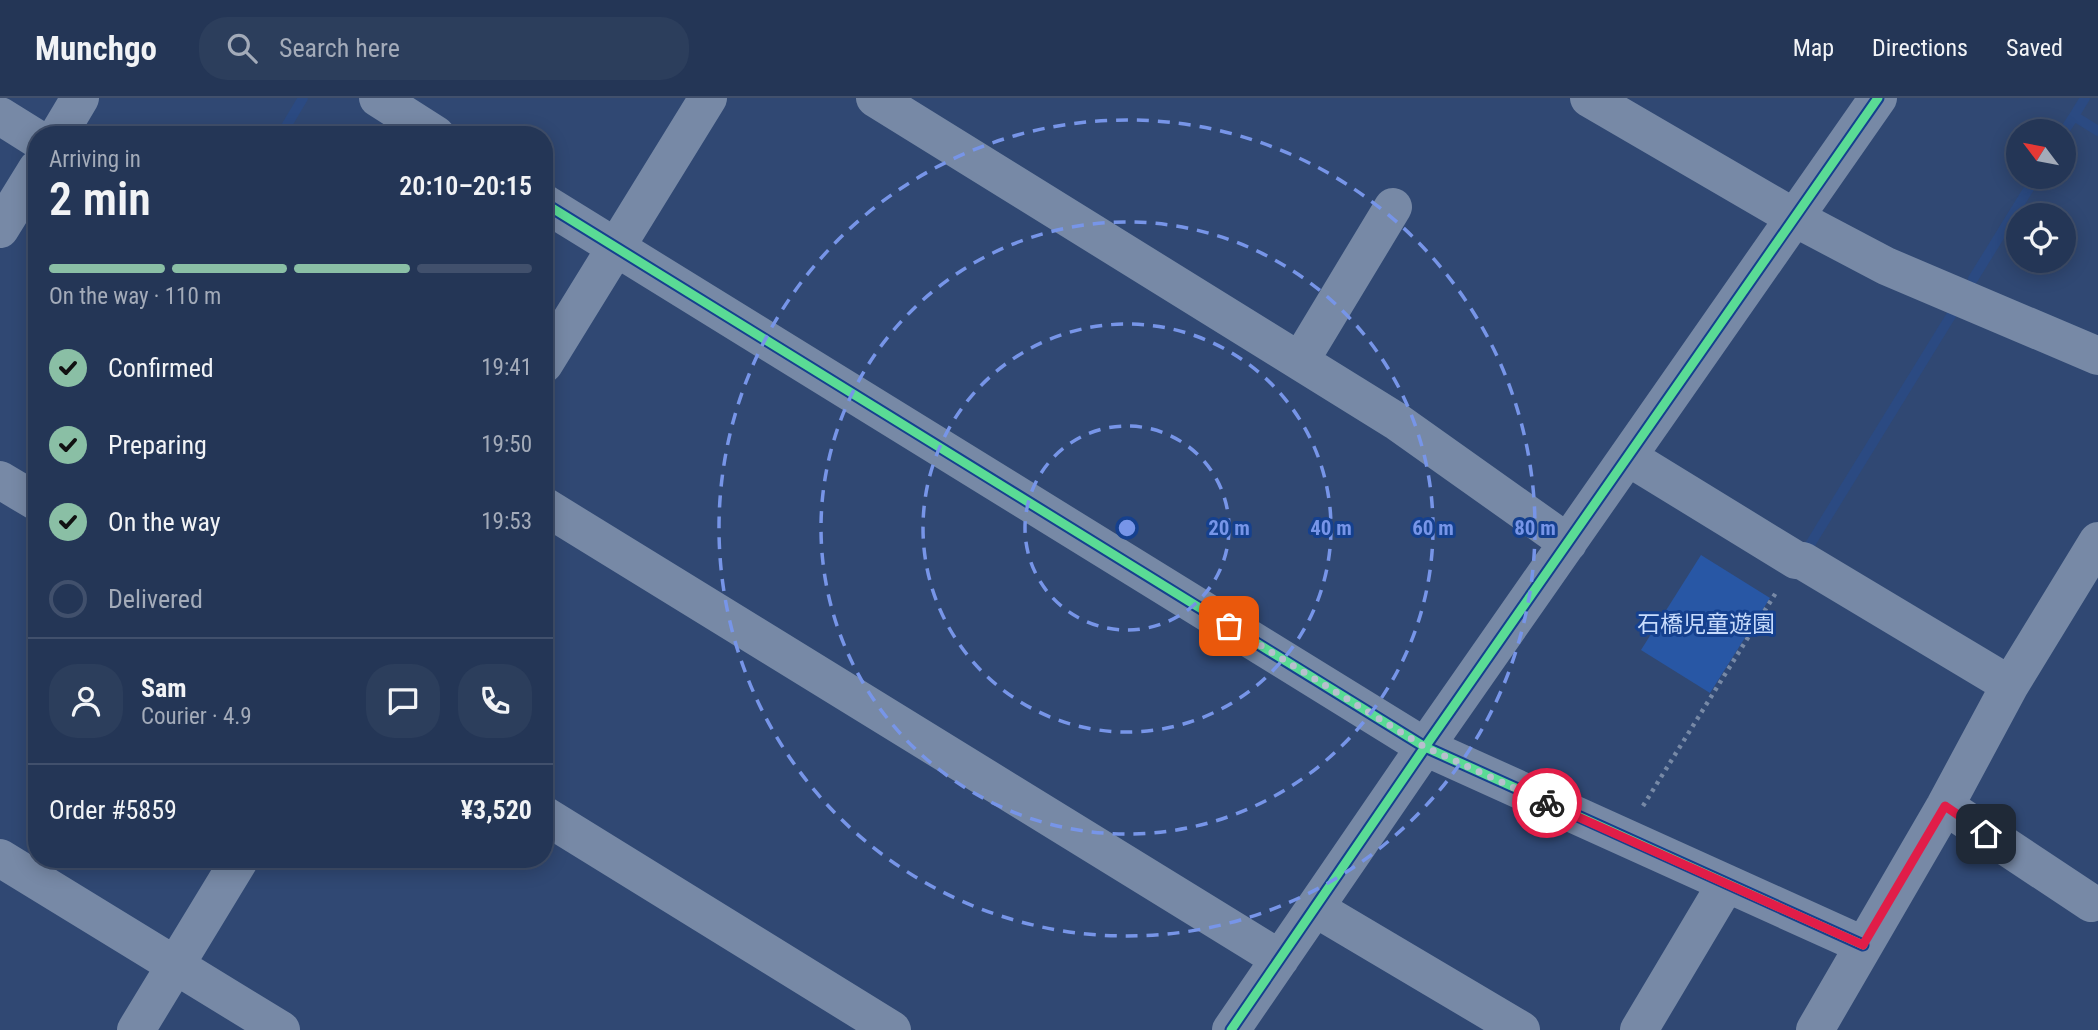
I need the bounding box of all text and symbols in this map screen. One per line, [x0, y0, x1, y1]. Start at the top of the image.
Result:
search box [199, 17, 689, 80]
text: Munchgo [35, 29, 157, 68]
icon: search [223, 29, 261, 67]
text: Search here [279, 33, 400, 63]
text: Map [1793, 34, 1834, 62]
text: Directions [1872, 34, 1968, 62]
text: Saved [2006, 34, 2063, 62]
north arrow [2006, 119, 2076, 189]
map controls [2006, 119, 2076, 273]
text: Arriving in [49, 146, 141, 173]
text: 20:10–20:15 [399, 171, 532, 201]
text: 2 min [49, 172, 151, 226]
button: locate [2006, 203, 2076, 273]
text: On the way · 110 m [49, 283, 221, 310]
icon: check [49, 349, 87, 387]
text: Confirmed [108, 353, 214, 383]
text: 19:41 [481, 354, 532, 381]
icon: check [49, 426, 87, 464]
text: Preparing [108, 430, 207, 460]
text: 19:50 [481, 431, 532, 458]
icon: check [49, 503, 87, 541]
text: On the way [108, 507, 221, 537]
text: 19:53 [481, 508, 532, 535]
centre of rings [1115, 516, 1139, 540]
text: 20 m [1208, 516, 1250, 540]
text: 40 m [1310, 516, 1352, 540]
text: 60 m [1412, 516, 1454, 540]
text: 80 m [1514, 516, 1556, 540]
text: Delivered [108, 584, 203, 614]
pin [1199, 596, 1259, 656]
icon: bag [1210, 607, 1248, 645]
park label: 石橋児童遊園 [1637, 611, 1775, 638]
button: person [49, 664, 123, 738]
button: chat [366, 664, 440, 738]
button: phone [458, 664, 532, 738]
text: Sam [141, 673, 187, 703]
text: Courier · 4.9 [141, 703, 252, 730]
courier [1512, 768, 1582, 838]
icon: bike [1528, 784, 1566, 822]
text: Order #5859 [49, 795, 177, 825]
text: ¥3,520 [461, 795, 532, 825]
pin [1956, 804, 2016, 864]
icon: home [1967, 815, 2005, 853]

